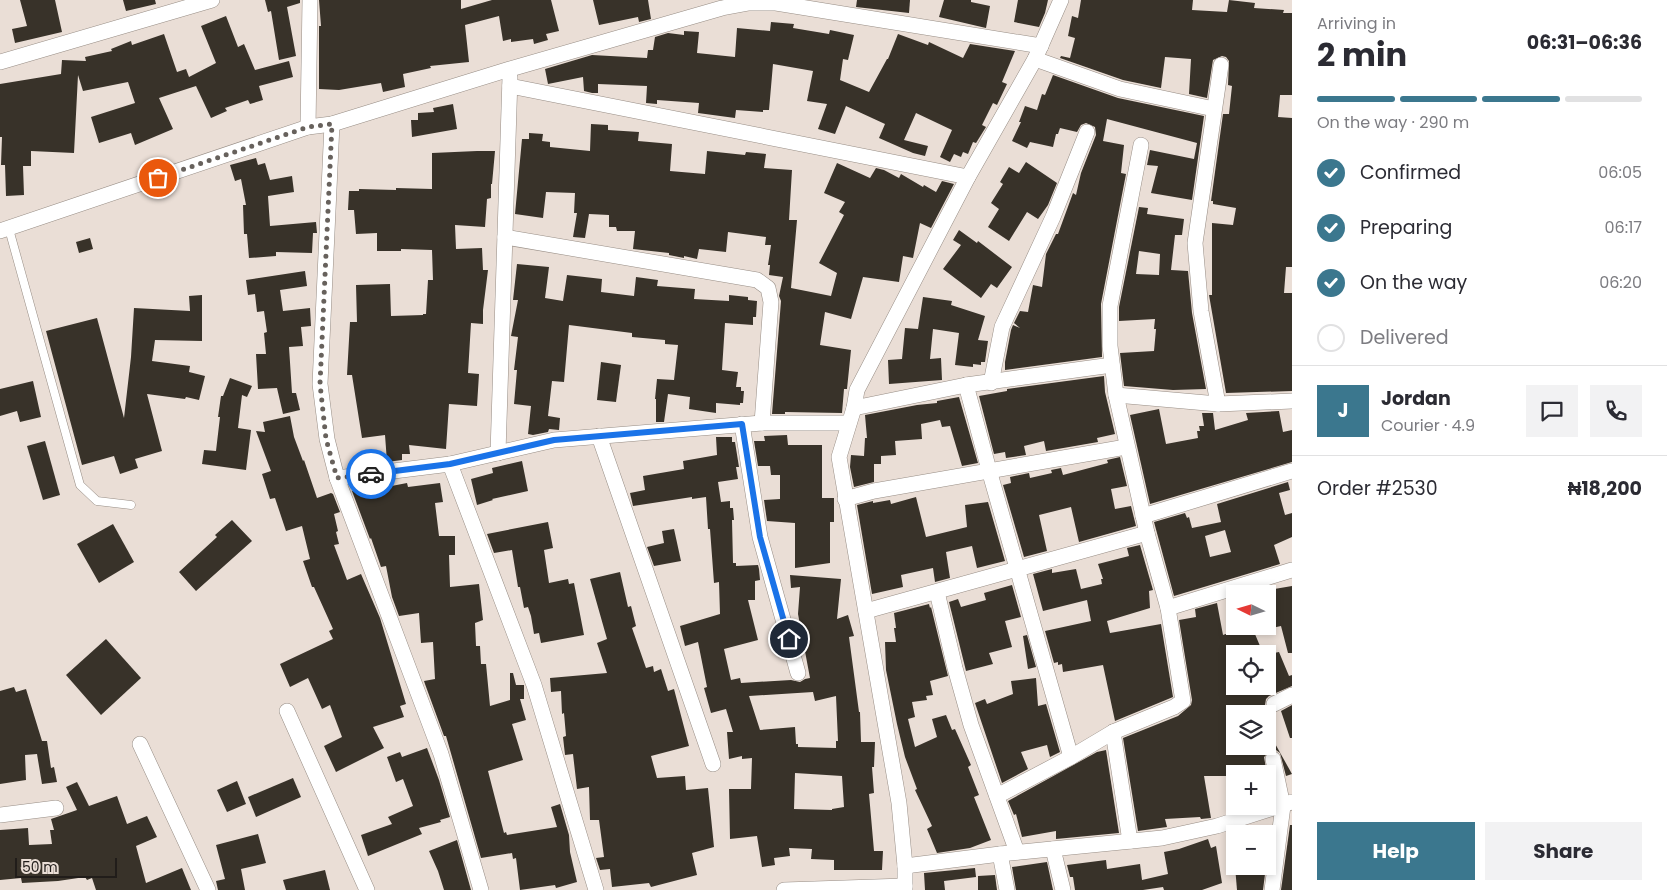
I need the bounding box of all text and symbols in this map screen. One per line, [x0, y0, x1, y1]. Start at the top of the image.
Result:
text: Arriving in [1317, 12, 1396, 35]
text: 06:31–06:36 [1527, 29, 1642, 56]
text: 2 min [1317, 32, 1407, 77]
text: On the way · 290 m [1317, 111, 1469, 134]
pin [137, 157, 179, 199]
icon: check [1317, 159, 1345, 187]
text: Confirmed [1360, 159, 1461, 186]
text: 06:05 [1598, 161, 1642, 184]
icon: bag [144, 164, 172, 192]
icon: check [1317, 214, 1345, 242]
text: Preparing [1360, 214, 1452, 241]
text: 06:17 [1605, 216, 1642, 239]
icon: check [1317, 269, 1345, 297]
text: On the way [1360, 269, 1467, 296]
text: 06:20 [1599, 271, 1642, 294]
text: Delivered [1360, 324, 1449, 351]
text: Jordan [1381, 385, 1451, 412]
button: chat [1526, 385, 1578, 437]
button: phone [1590, 385, 1642, 437]
text: J [1338, 397, 1348, 424]
text: Courier · 4.9 [1381, 414, 1475, 437]
courier [346, 449, 396, 499]
icon: car [357, 460, 385, 488]
text: Order #2530 [1317, 475, 1438, 502]
text: ₦18,200 [1568, 475, 1642, 502]
north arrow [1226, 585, 1276, 635]
map controls [1226, 585, 1276, 875]
pin [768, 618, 810, 660]
icon: home [775, 625, 803, 653]
button: locate [1226, 645, 1276, 695]
button: layers [1226, 705, 1276, 755]
button: + [1226, 765, 1276, 815]
button: Help [1317, 822, 1475, 880]
button: Share [1485, 822, 1642, 880]
button: − [1226, 825, 1276, 875]
scale bar [15, 855, 118, 878]
text: 50 m [22, 857, 58, 877]

